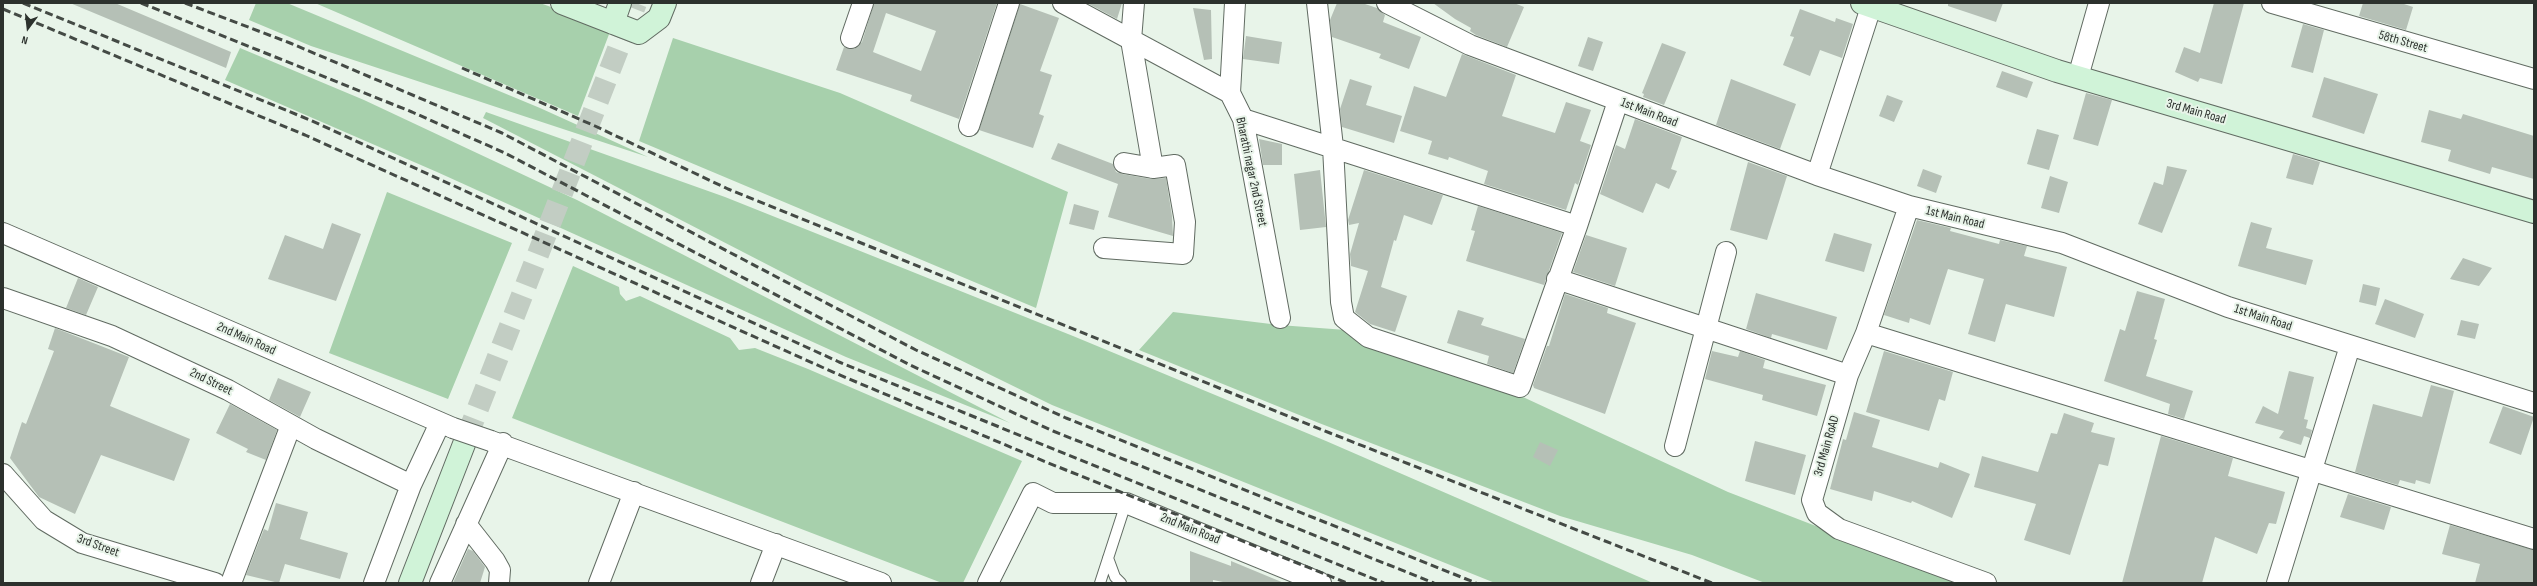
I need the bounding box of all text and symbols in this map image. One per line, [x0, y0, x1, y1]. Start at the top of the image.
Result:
north arrow [8, 8, 48, 48]
street label: 58th Street [2377, 28, 2429, 56]
text: N [20, 33, 29, 47]
street label: 1st Main Road [1618, 95, 1680, 131]
street label: 3rd Main Road [2165, 96, 2227, 128]
street label: Bharathi nagar 2nd Street [1232, 116, 1270, 228]
street label: 1st Main Road [1924, 203, 1986, 233]
street label: 1st Main Road [2232, 301, 2294, 335]
street label: 2nd Main Road [214, 319, 278, 359]
street label: 2nd Street [187, 365, 235, 399]
street label: 3rd Main RoAD [1811, 414, 1843, 478]
street label: 2nd Main Road [1158, 510, 1222, 548]
street label: 3rd Street [75, 531, 121, 561]

